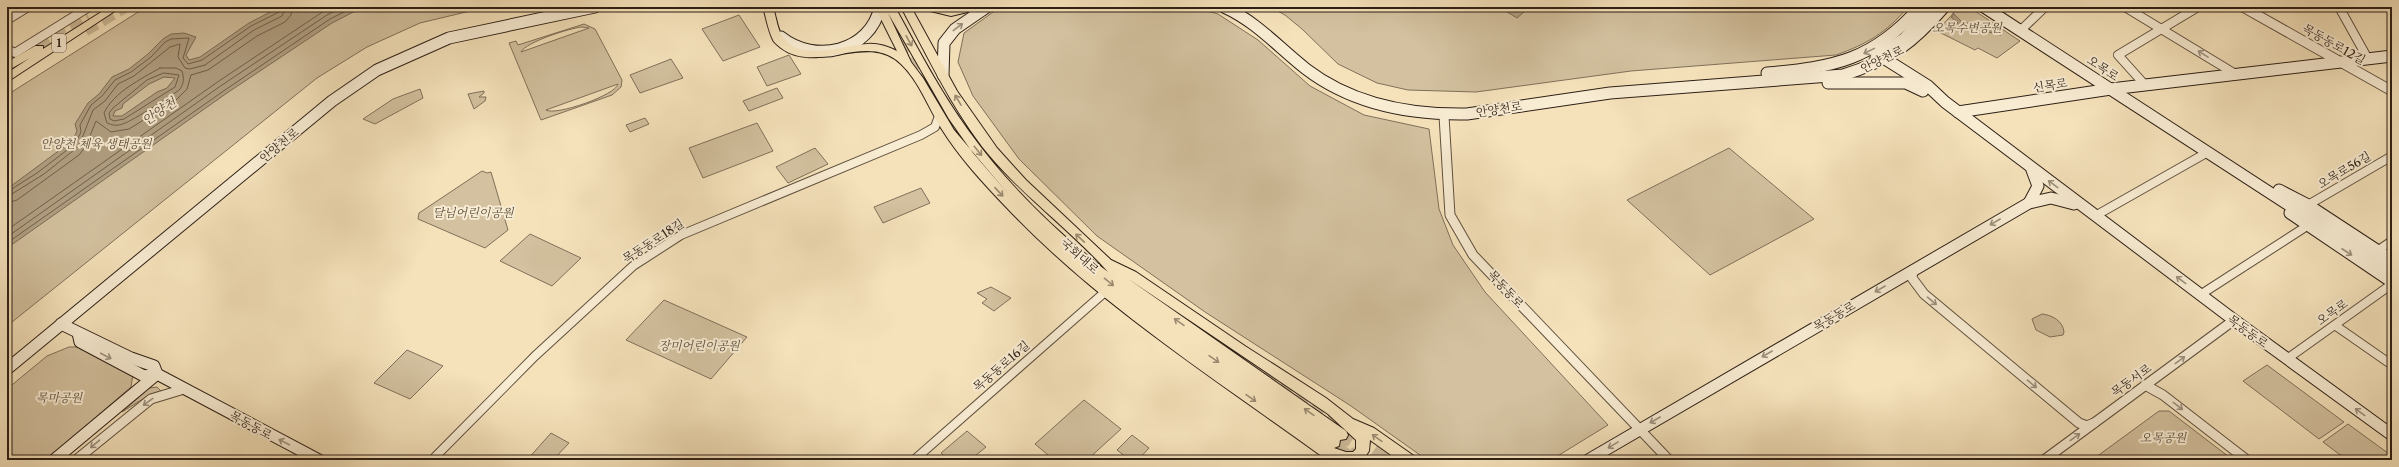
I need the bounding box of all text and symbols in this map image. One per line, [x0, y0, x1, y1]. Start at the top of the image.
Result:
park label: 오목수변공원 [1932, 20, 2003, 35]
street label: 목동동로12길 [2300, 20, 2368, 68]
one-way arrow [952, 23, 963, 32]
road number: 1 [52, 34, 66, 52]
one-way arrow [905, 35, 913, 47]
street label: 안양천로 [1858, 42, 1906, 76]
one-way arrow [1863, 48, 1875, 55]
one-way arrow [2197, 50, 2209, 58]
street label: 오목로 [2084, 52, 2122, 84]
street label: 신목로 [2032, 75, 2069, 95]
water label: 안양천 [139, 93, 180, 128]
one-way arrow [953, 94, 961, 106]
street label: 안양천로 [1475, 98, 1523, 120]
street label: 안양천로 [256, 124, 302, 166]
park label: 안양천 체육 생태공원 [41, 136, 153, 151]
one-way arrow [974, 145, 982, 156]
street label: 오목로56길 [2314, 148, 2374, 192]
one-way arrow [2047, 180, 2058, 188]
one-way arrow [994, 187, 1004, 197]
park label: 달님어린이공원 [432, 205, 515, 220]
street label: 목동동로18길 [620, 216, 686, 266]
one-way arrow [1989, 219, 2001, 227]
one-way arrow [1076, 234, 1086, 243]
street label: 국회대로 [1058, 235, 1103, 277]
one-way arrow [2341, 248, 2352, 256]
street label: 목동동로 [1485, 267, 1528, 311]
one-way arrow [2175, 276, 2186, 284]
one-way arrow [1104, 278, 1114, 287]
one-way arrow [1874, 286, 1886, 294]
one-way arrow [1927, 296, 1938, 305]
street label: 오목로 [2313, 296, 2351, 328]
street label: 목동동로 [1810, 298, 1858, 334]
street label: 목동동로 [2225, 311, 2271, 351]
one-way arrow [1173, 318, 1184, 326]
street label: 목동동로16길 [970, 337, 1032, 395]
park label: 장미어린이공원 [658, 338, 741, 353]
one-way arrow [1761, 351, 1773, 359]
one-way arrow [100, 353, 112, 360]
one-way arrow [1208, 355, 1219, 363]
one-way arrow [2174, 356, 2185, 364]
street label: 목동서로 [2108, 360, 2154, 400]
one-way arrow [2027, 379, 2038, 388]
park label: 목마공원 [36, 390, 84, 405]
one-way arrow [1245, 394, 1256, 402]
one-way arrow [142, 398, 153, 406]
one-way arrow [2172, 402, 2183, 410]
street label: 목동동로 [227, 407, 275, 443]
one-way arrow [1303, 408, 1314, 416]
one-way arrow [2355, 408, 2366, 416]
one-way arrow [1649, 416, 1661, 424]
park label: 오목공원 [2140, 430, 2188, 445]
one-way arrow [2069, 433, 2080, 441]
one-way arrow [1372, 434, 1383, 442]
one-way arrow [278, 438, 290, 445]
one-way arrow [89, 440, 100, 449]
one-way arrow [1607, 441, 1619, 449]

